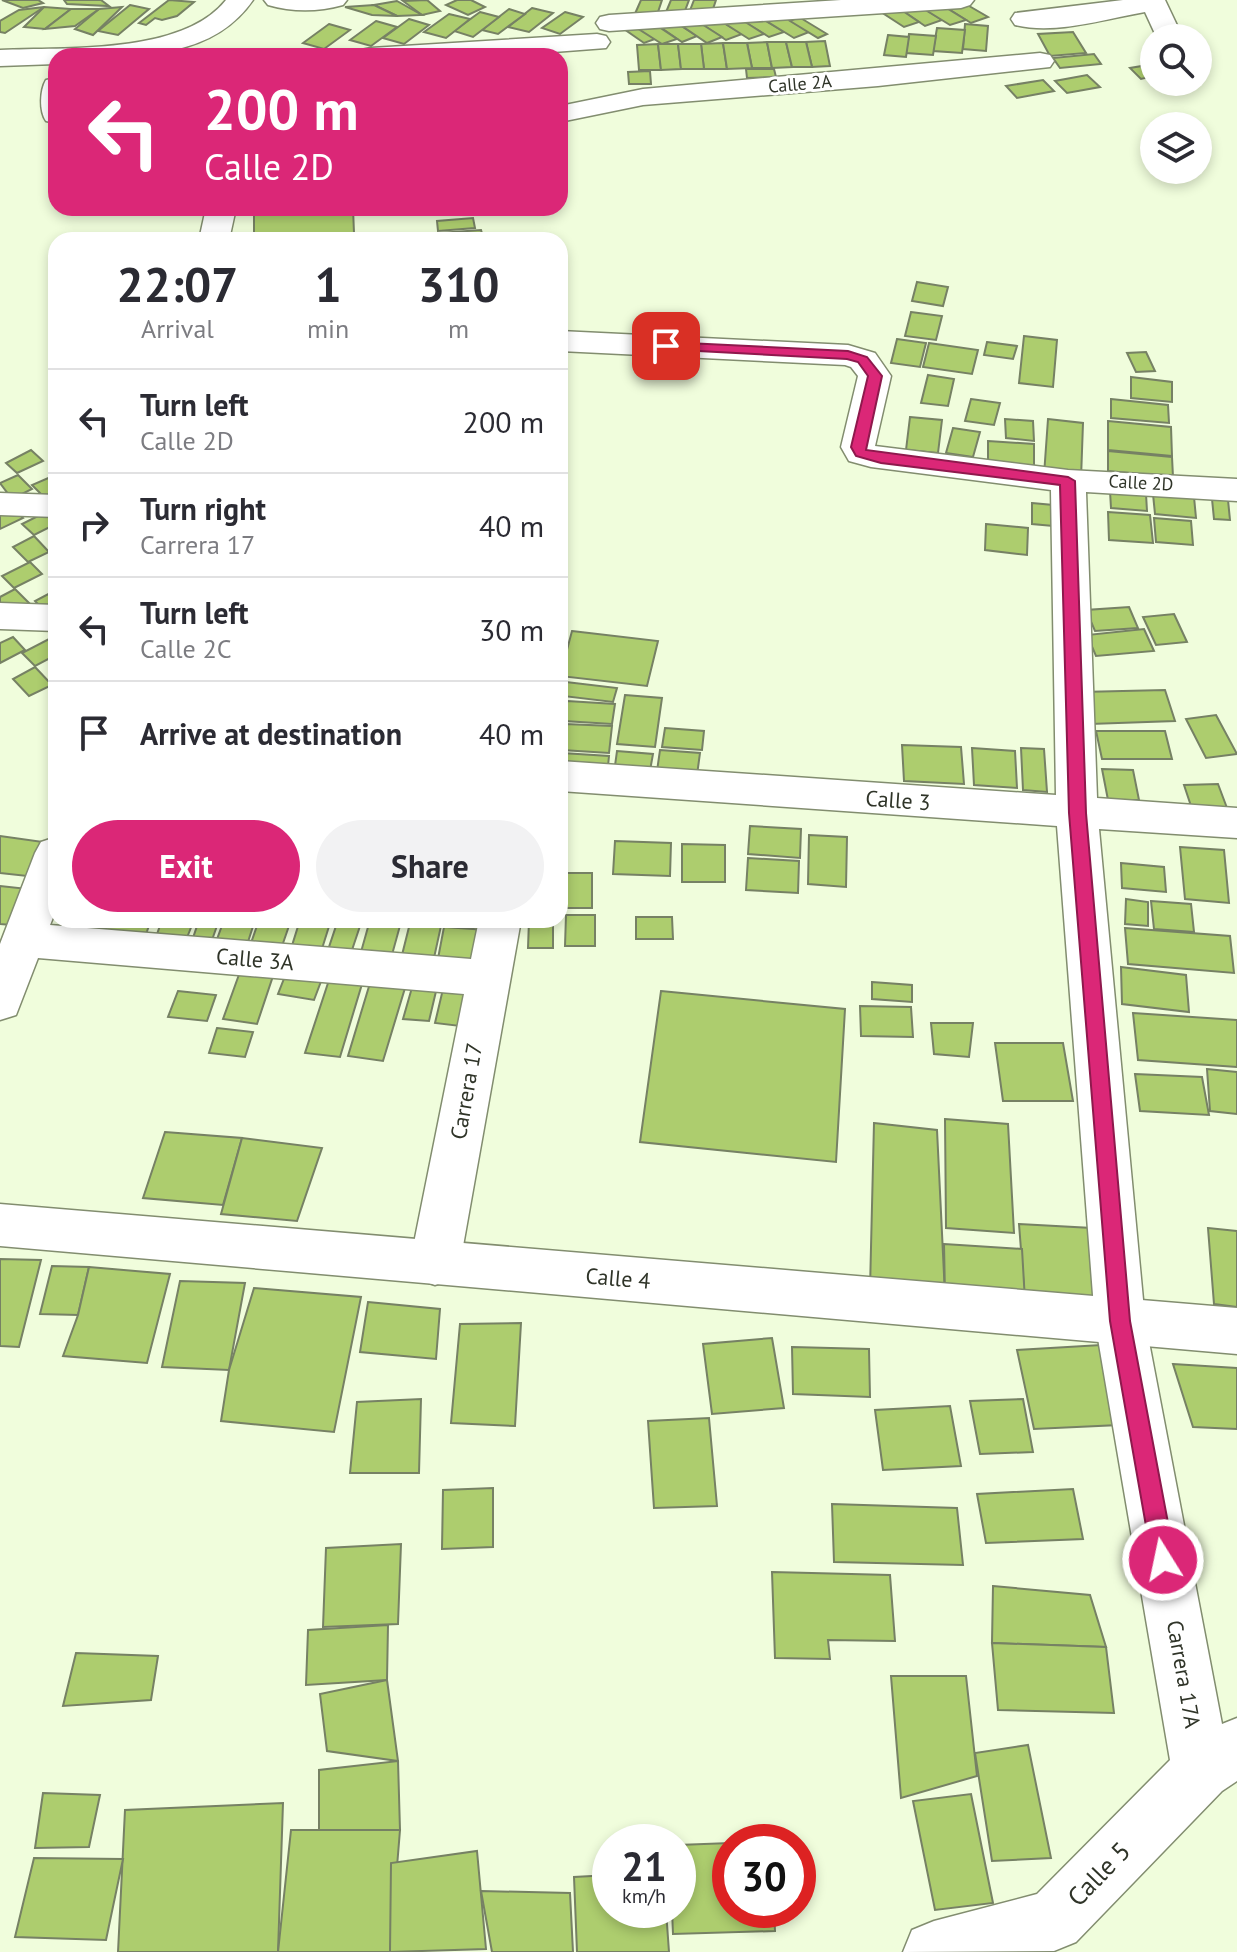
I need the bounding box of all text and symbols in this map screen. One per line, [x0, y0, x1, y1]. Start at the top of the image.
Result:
map controls [1140, 24, 1212, 184]
button: search [1140, 24, 1212, 96]
street label: Calle 2A [767, 69, 833, 98]
text: 200 m [204, 73, 359, 145]
icon: left [72, 80, 176, 184]
button: layers [1140, 112, 1212, 184]
text: Calle 2D [204, 143, 334, 190]
text: 22:07 [117, 253, 238, 315]
text: 1 [314, 253, 342, 315]
text: 310 [418, 253, 499, 315]
text: Arrival [141, 312, 214, 345]
text: min [307, 312, 349, 345]
text: m [448, 312, 469, 345]
pin [632, 312, 700, 380]
icon: arrive [644, 324, 688, 368]
text: Turn left [140, 385, 248, 424]
icon: left [72, 399, 116, 443]
text: 200 m [463, 402, 544, 441]
text: Calle 2D [140, 424, 234, 457]
street label: Calle 2D [1108, 469, 1174, 496]
text: Turn right [140, 489, 266, 528]
icon: right [72, 503, 116, 547]
text: 40 m [479, 506, 544, 545]
text: Carrera 17 [140, 528, 255, 561]
text: Turn left [140, 593, 248, 632]
icon: left [72, 607, 116, 651]
text: 30 m [479, 610, 544, 649]
text: Calle 2C [140, 632, 232, 665]
icon: arrive [72, 711, 116, 755]
text: Arrive at destination [140, 714, 402, 753]
text: 40 m [479, 714, 544, 753]
street label: Calle 3 [865, 784, 931, 816]
button: Exit [72, 820, 300, 912]
button: Share [316, 820, 544, 912]
street label: Calle 3A [215, 942, 295, 976]
street label: Carrera 17 [444, 1041, 488, 1141]
street label: Calle 4 [584, 1261, 652, 1295]
position arrow [1121, 1518, 1205, 1602]
street label: Carrera 17A [1161, 1618, 1207, 1730]
speed limit sign: 30 [712, 1824, 816, 1928]
street label: Calle 5 [1060, 1835, 1137, 1913]
text: 21 [621, 1840, 667, 1892]
text: km/h [622, 1883, 666, 1909]

